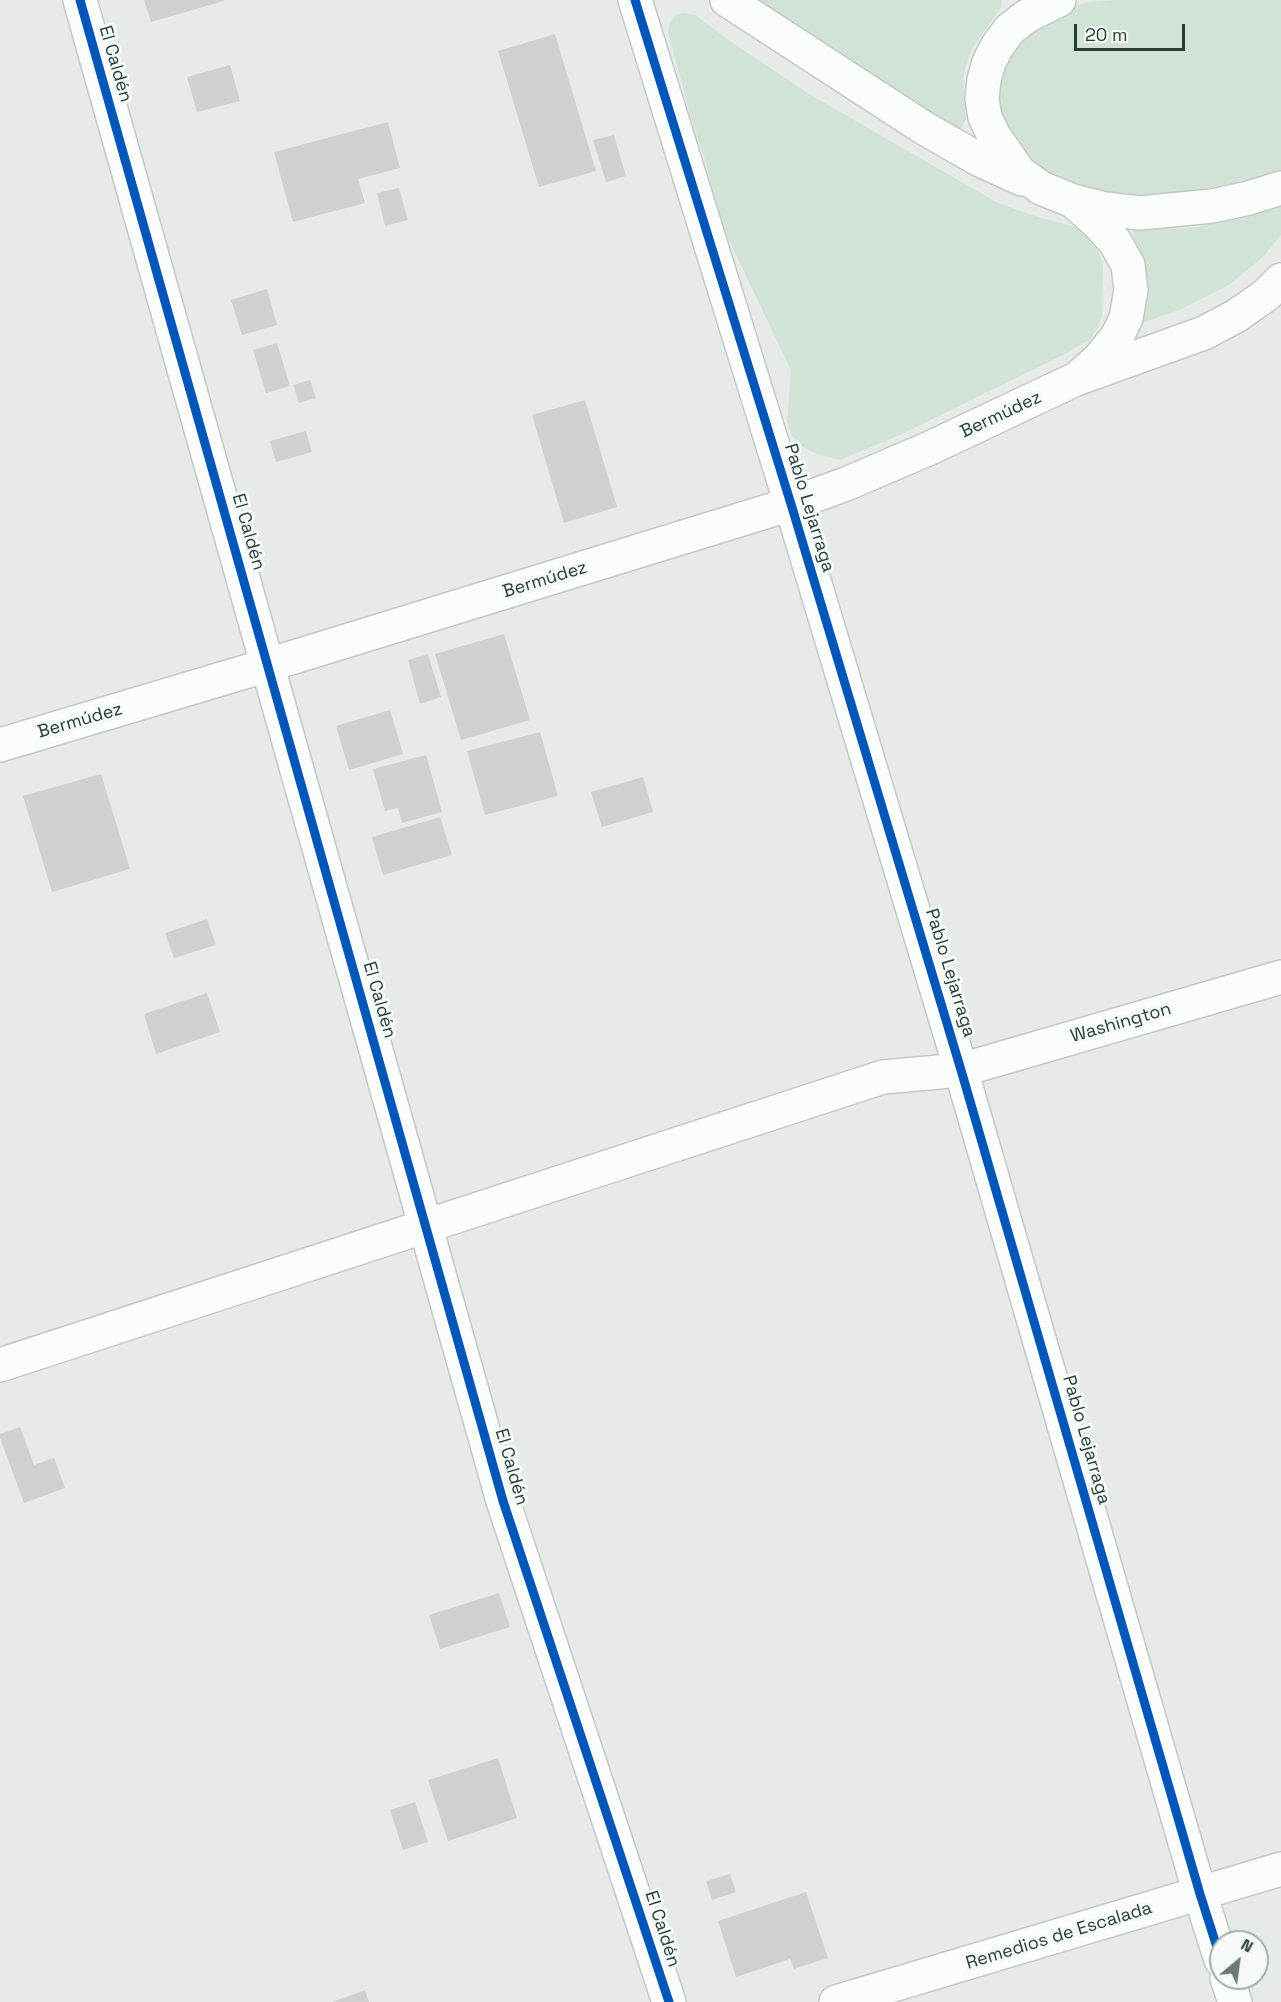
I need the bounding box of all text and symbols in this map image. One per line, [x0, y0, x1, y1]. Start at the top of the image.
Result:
scale bar [1077, 12, 1188, 50]
street label: El Caldén [94, 23, 136, 105]
text: 20 m [1085, 23, 1128, 46]
street label: Bermúdez [957, 387, 1045, 443]
street label: Pablo Lejarraga [779, 441, 839, 575]
street label: El Caldén [227, 491, 269, 573]
street label: Bermúdez [500, 557, 590, 603]
street label: Bermúdez [35, 699, 125, 743]
street label: Pablo Lejarraga [920, 906, 980, 1040]
street label: El Caldén [358, 959, 400, 1041]
street label: Washington [1068, 998, 1174, 1048]
street label: Pablo Lejarraga [1057, 1373, 1115, 1507]
street label: El Caldén [490, 1426, 532, 1508]
street label: El Caldén [640, 1888, 684, 1970]
street label: Remedios de Escalada [963, 1897, 1155, 1975]
north arrow [1209, 1930, 1269, 1990]
text: N [1237, 1934, 1257, 1957]

